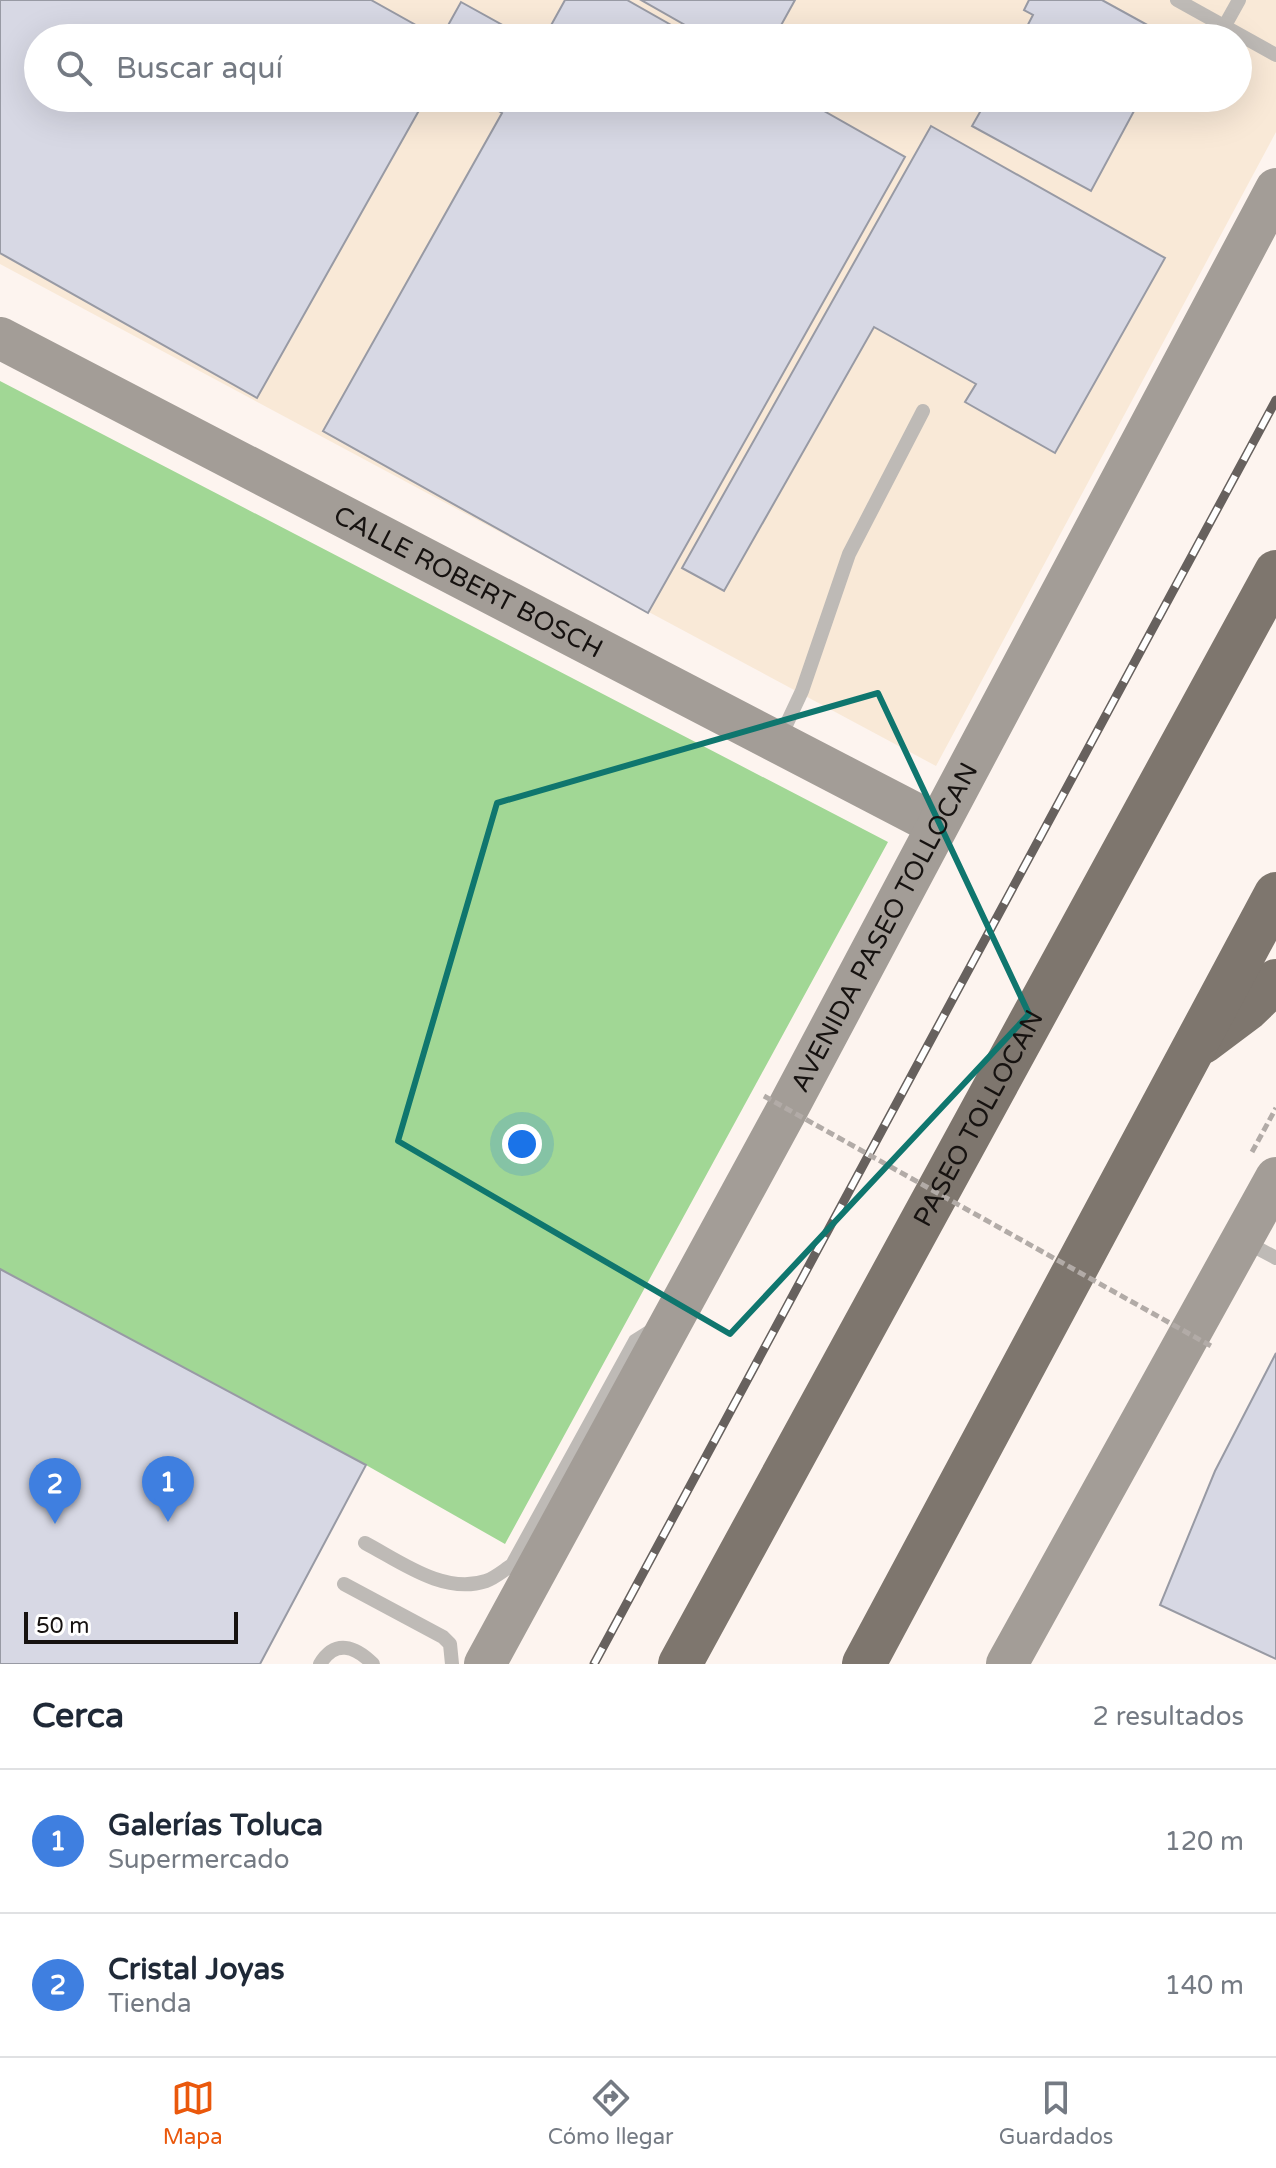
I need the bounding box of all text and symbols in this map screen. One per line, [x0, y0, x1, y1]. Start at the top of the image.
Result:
search box [24, 24, 1252, 112]
icon: search [52, 46, 96, 90]
text: Buscar aquí [116, 50, 283, 87]
street label: CALLE ROBERT BOSCH [329, 499, 608, 664]
street label: AVENIDA PASEO TOLLOCAN [784, 757, 984, 1097]
street label: PASEO TOLLOCAN [906, 1004, 1050, 1232]
your location [502, 1124, 542, 1164]
pin: 1 [142, 1456, 194, 1522]
pin: 2 [29, 1458, 81, 1524]
scale bar [24, 1608, 238, 1644]
text: 50 m [36, 1613, 90, 1639]
text: Cerca [32, 1696, 124, 1737]
text: 2 resultados [1093, 1701, 1244, 1732]
text: Galerías Toluca [108, 1807, 323, 1844]
text: 1 [50, 1826, 66, 1857]
text: 120 m [1164, 1826, 1244, 1857]
text: Supermercado [108, 1844, 290, 1875]
text: Cristal Joyas [108, 1951, 285, 1988]
text: 2 [50, 1970, 66, 2001]
text: 140 m [1164, 1970, 1244, 2001]
text: Tienda [108, 1988, 192, 2019]
tab: Mapa [163, 2076, 223, 2150]
tab: Cómo llegar [548, 2076, 673, 2150]
tab: Guardados [999, 2076, 1113, 2150]

